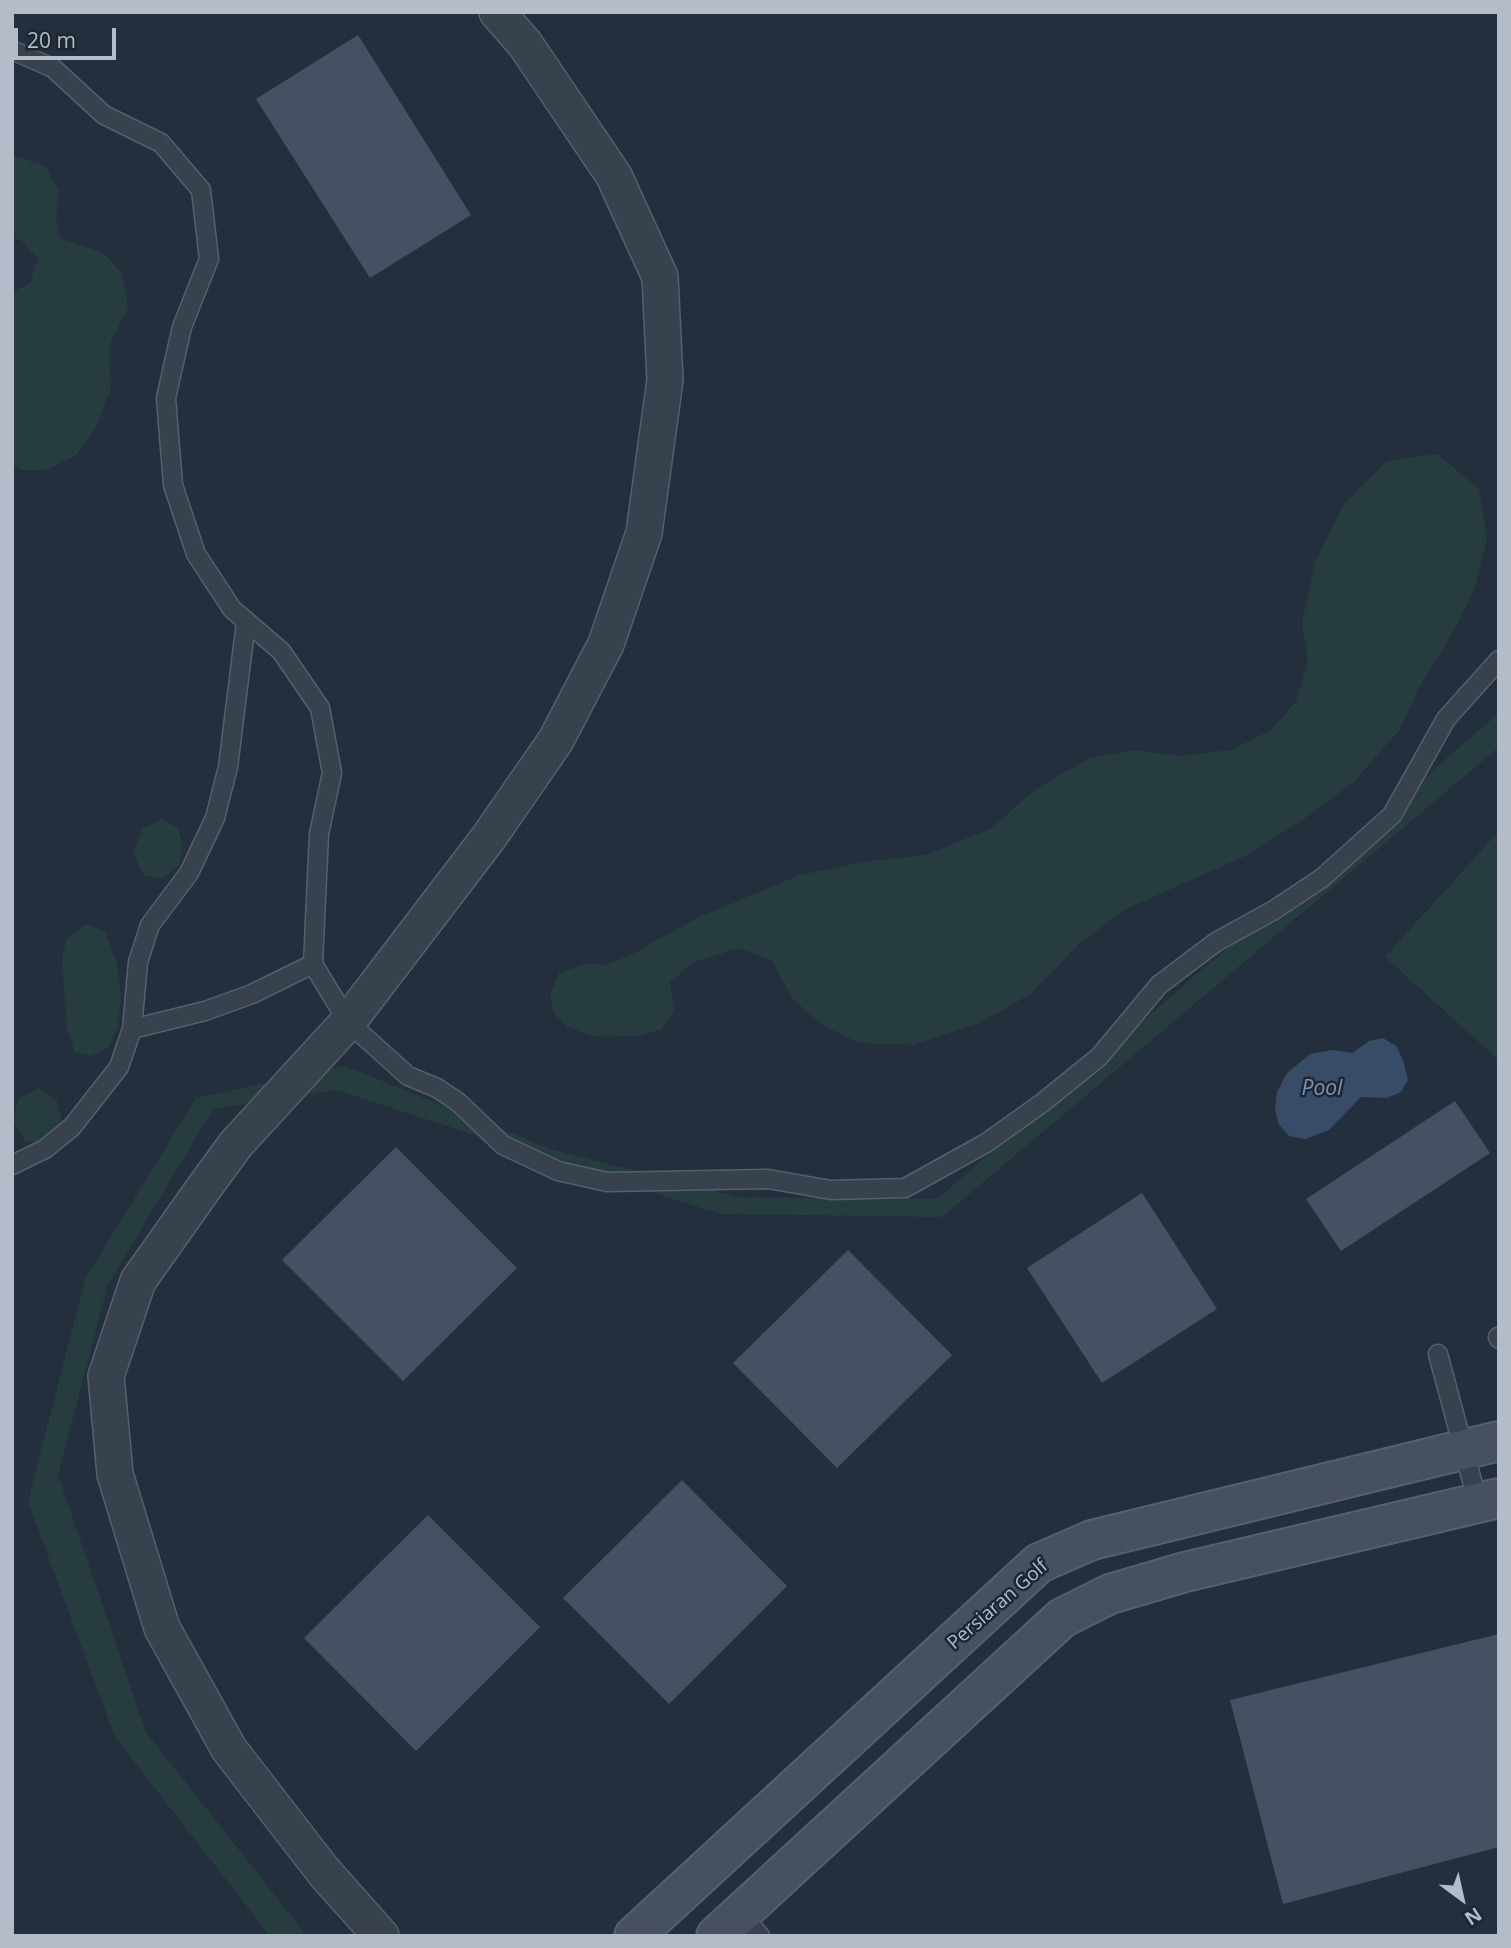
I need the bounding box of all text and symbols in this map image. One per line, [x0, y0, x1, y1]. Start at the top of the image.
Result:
scale bar [18, 14, 119, 58]
text: 20 m [27, 26, 76, 54]
water label: Pool [1302, 1076, 1342, 1102]
street label: Persiaran Golf [943, 1555, 1053, 1655]
north arrow [1427, 1864, 1497, 1934]
text: N [1460, 1901, 1487, 1932]

